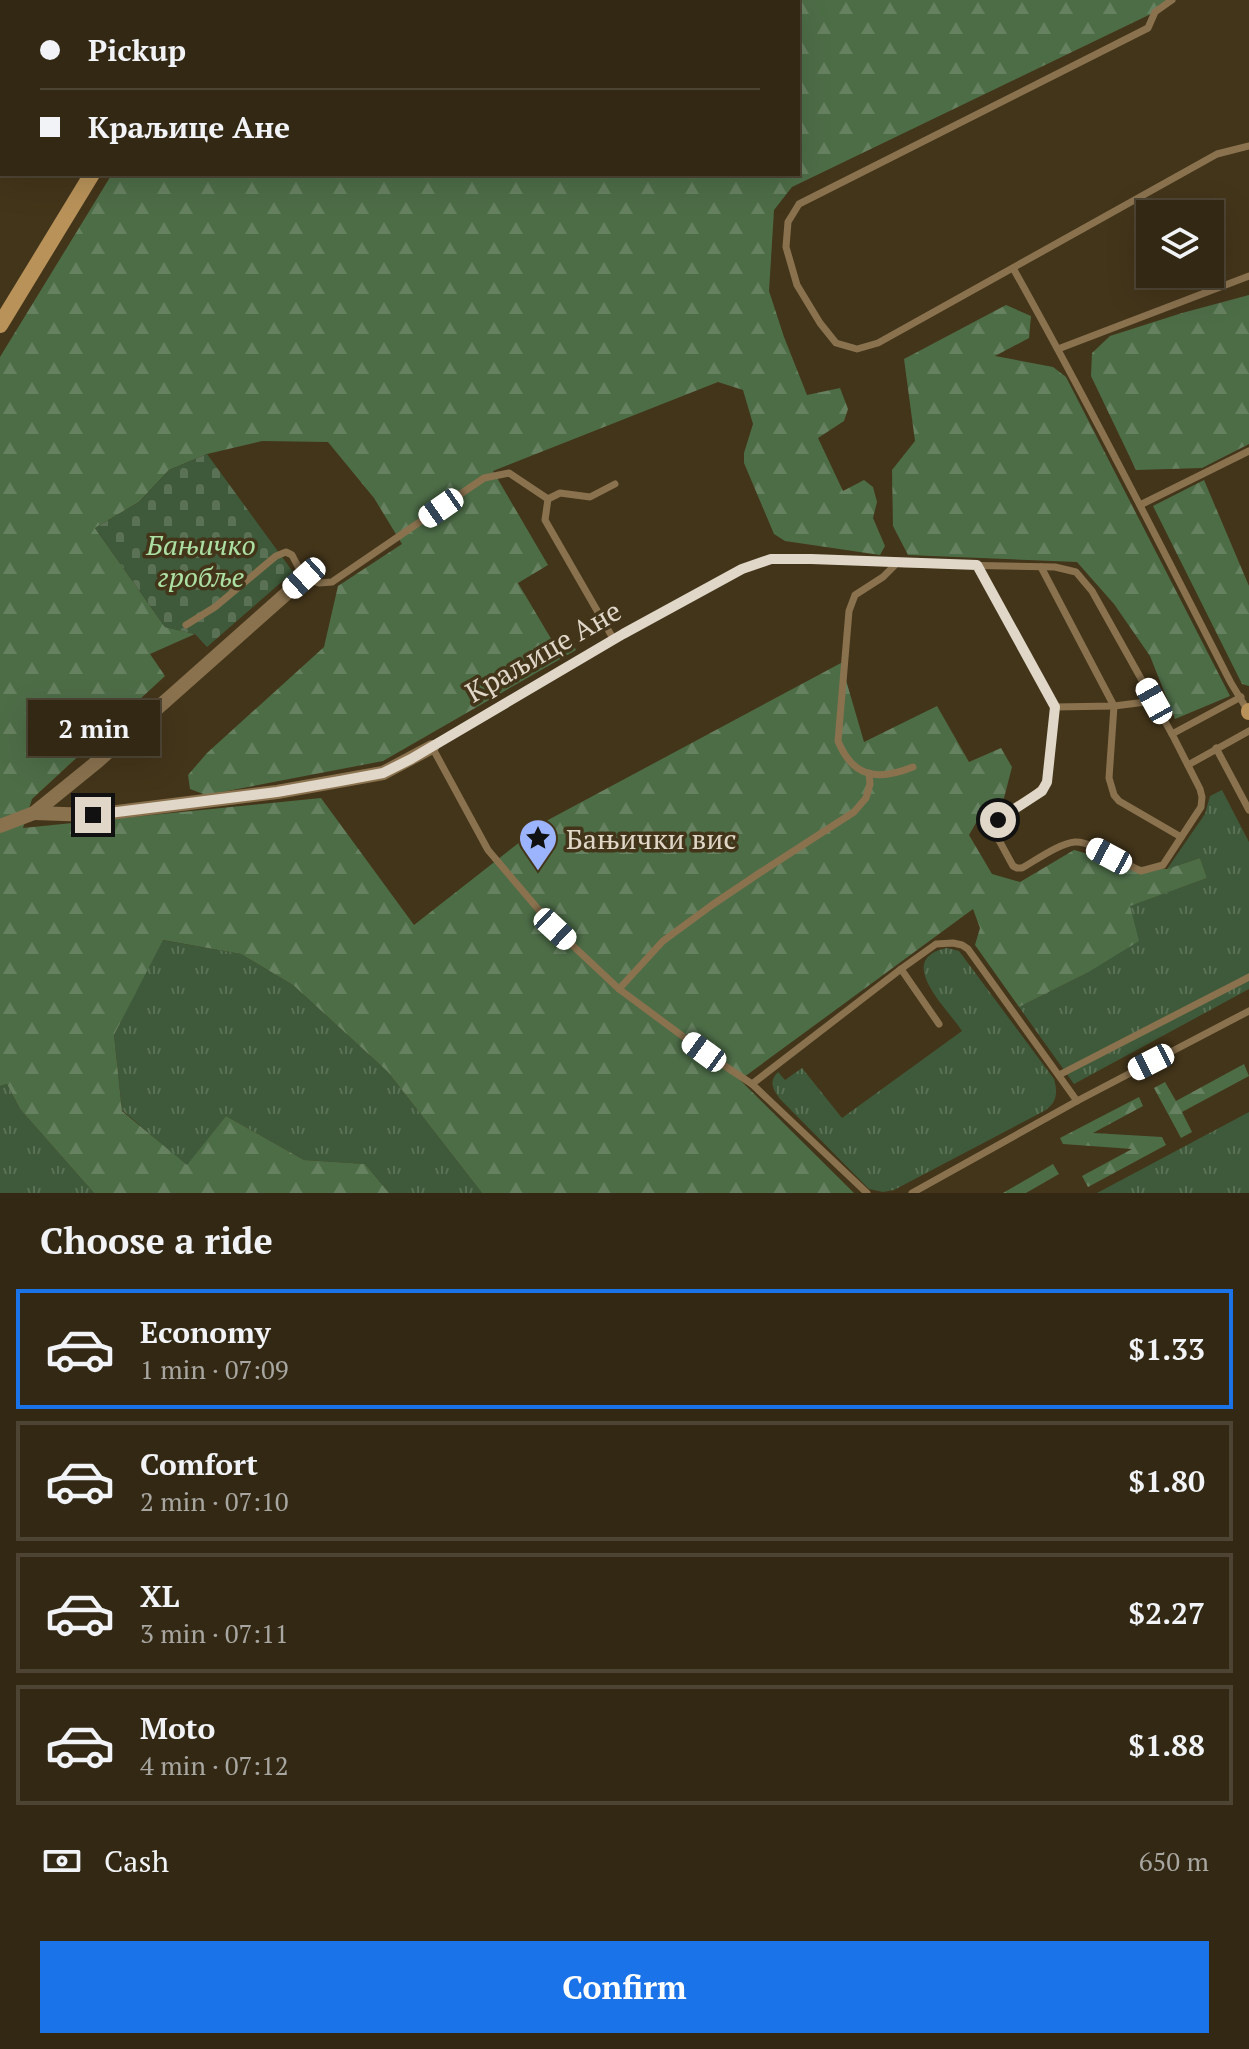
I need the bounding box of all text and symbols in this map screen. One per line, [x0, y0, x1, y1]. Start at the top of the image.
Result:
text: Pickup [88, 30, 186, 70]
text: Краљице Ане [88, 107, 290, 147]
map controls [1136, 200, 1224, 288]
button: layers [1136, 200, 1224, 288]
car [414, 484, 468, 532]
park label: Бањичко гробље [145, 526, 256, 595]
car [278, 553, 330, 603]
street label: Краљице Ане [458, 592, 628, 710]
car [1132, 674, 1176, 728]
callout: 2 min [27, 699, 159, 755]
text: 2 min [58, 711, 130, 745]
route end [75, 797, 111, 833]
route start [980, 802, 1016, 838]
place icon: Бањички вис [517, 817, 559, 872]
place label: Бањички вис [566, 820, 736, 857]
car [1082, 834, 1136, 878]
car [529, 904, 581, 954]
car [678, 1028, 730, 1076]
car [1124, 1040, 1178, 1084]
text: Choose a ride [40, 1217, 273, 1264]
text: Economy [140, 1312, 271, 1352]
icon: car [44, 1313, 116, 1385]
text: $1.33 [1128, 1329, 1205, 1369]
text: 1 min · 07:09 [140, 1352, 289, 1386]
text: Comfort [140, 1444, 258, 1484]
icon: car [44, 1445, 116, 1517]
text: $1.80 [1128, 1461, 1205, 1501]
text: 2 min · 07:10 [140, 1484, 289, 1518]
text: XL [140, 1576, 179, 1616]
icon: car [44, 1577, 116, 1649]
text: $2.27 [1128, 1593, 1205, 1633]
text: 3 min · 07:11 [140, 1616, 289, 1650]
text: Moto [140, 1708, 215, 1748]
icon: car [44, 1709, 116, 1781]
text: $1.88 [1128, 1725, 1205, 1765]
text: 4 min · 07:12 [140, 1748, 289, 1782]
icon: cash [40, 1839, 84, 1883]
text: Cash [104, 1841, 169, 1881]
text: 650 m [1139, 1844, 1209, 1878]
button: Confirm [40, 1941, 1209, 2033]

